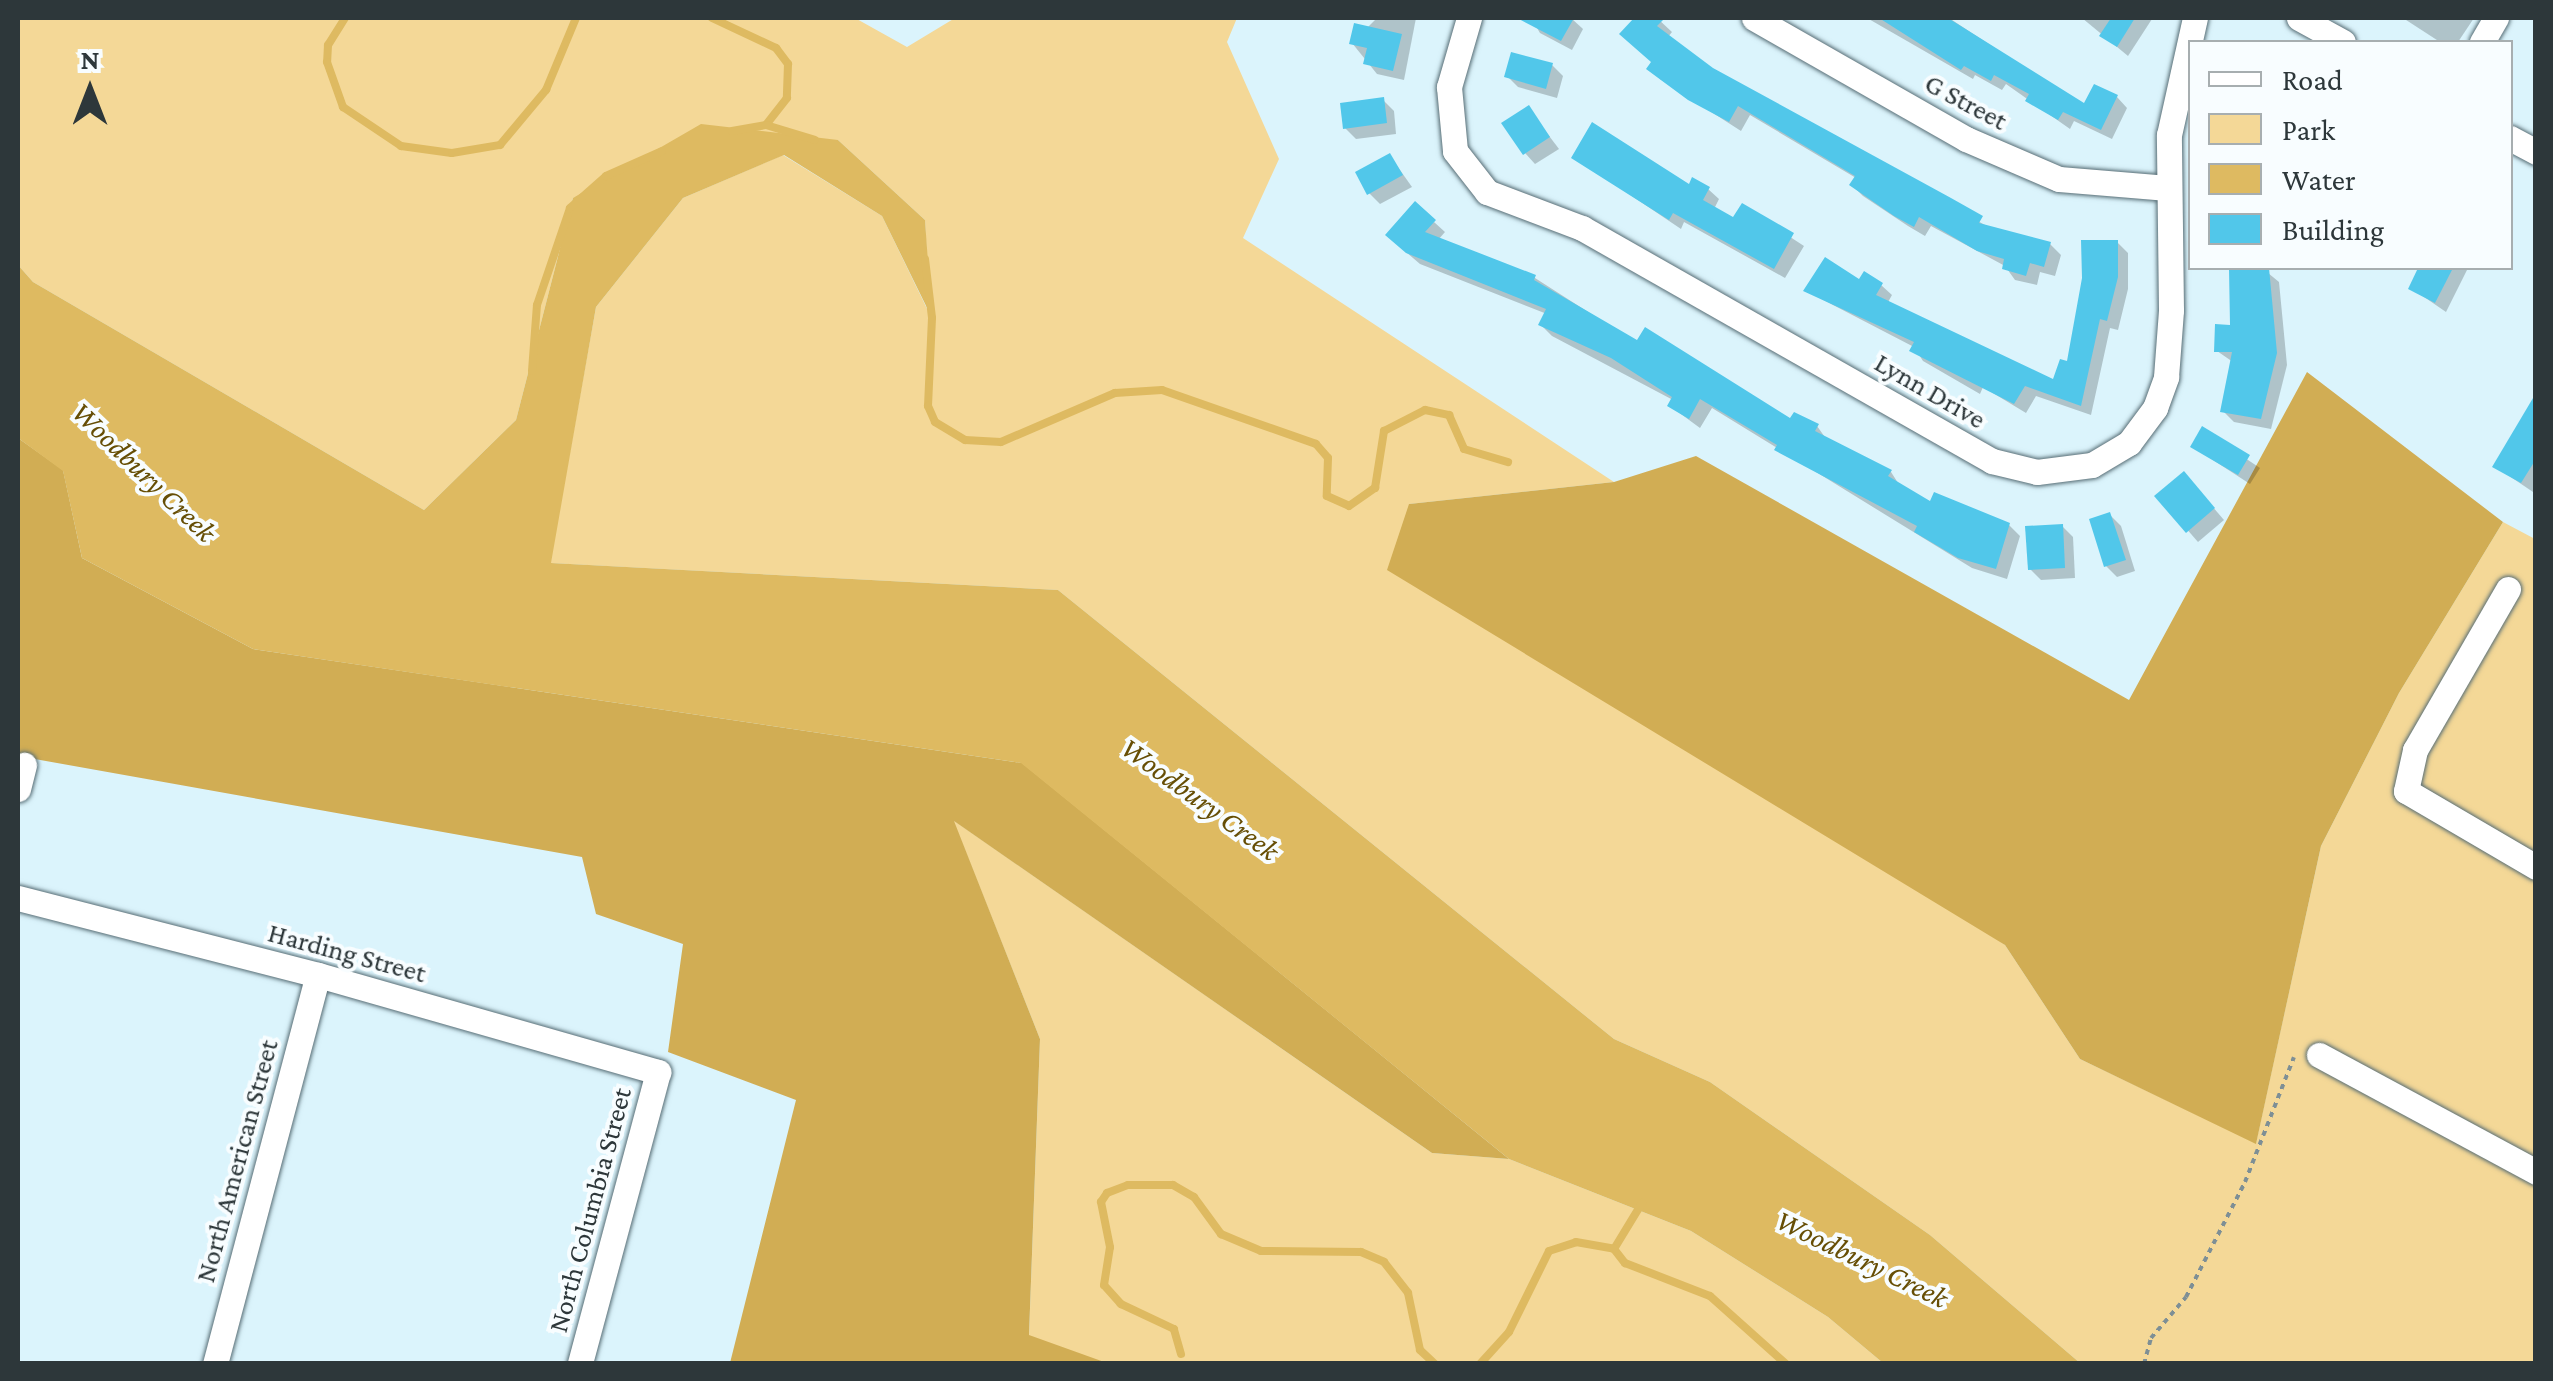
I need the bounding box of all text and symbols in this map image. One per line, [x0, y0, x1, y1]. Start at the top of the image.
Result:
north arrow [40, 40, 140, 140]
legend [2188, 40, 2513, 270]
text: N [80, 44, 100, 75]
text: Road [2282, 63, 2343, 96]
street label: G Street [1919, 66, 2013, 138]
text: Park [2282, 113, 2335, 146]
text: Water [2282, 163, 2356, 196]
text: Building [2282, 213, 2384, 246]
street label: Lynn Drive [1869, 346, 1991, 436]
water label: Woodbury Creek [64, 394, 224, 550]
water label: Woodbury Creek [1114, 729, 1286, 869]
street label: Harding Street [264, 916, 430, 990]
street label: North American Street [188, 1036, 286, 1286]
street label: North Columbia Street [541, 1084, 639, 1336]
water label: Woodbury Creek [1770, 1202, 1954, 1316]

